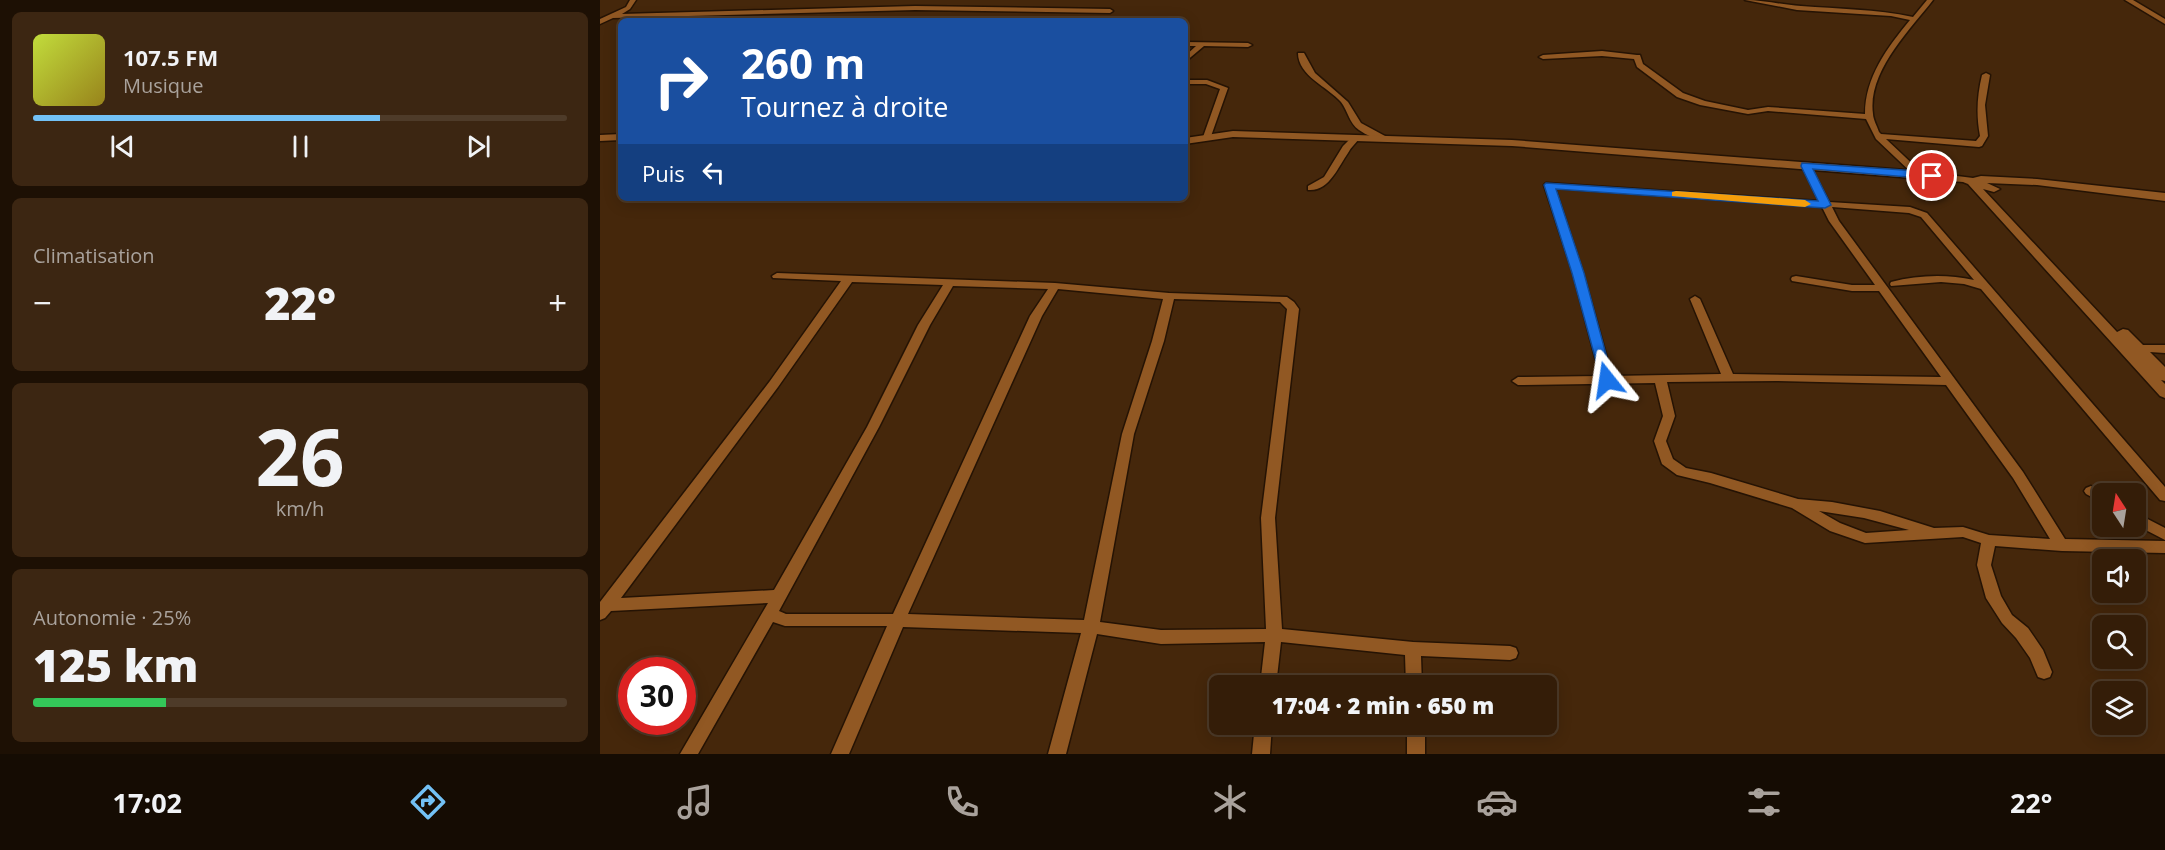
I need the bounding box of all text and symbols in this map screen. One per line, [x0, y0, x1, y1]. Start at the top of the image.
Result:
text: 260 m [741, 34, 865, 91]
text: 107.5 FM [123, 42, 218, 72]
icon: right [642, 42, 720, 120]
text: Musique [123, 72, 204, 99]
text: Tournez à droite [741, 88, 949, 125]
icon: previous [106, 130, 139, 163]
icon: pause [284, 130, 317, 163]
icon: next [462, 130, 495, 163]
pin [1906, 150, 1957, 201]
icon: left [697, 156, 730, 189]
text: Puis [642, 158, 685, 188]
icon: arrive [1915, 159, 1948, 192]
text: Climatisation [33, 242, 155, 269]
text: 22° [264, 272, 336, 333]
text: − [33, 280, 52, 325]
text: + [548, 280, 567, 325]
position arrow [1575, 348, 1639, 412]
text: 26 [255, 403, 345, 509]
north arrow [2092, 483, 2146, 537]
map controls [2092, 483, 2146, 735]
text: km/h [276, 495, 324, 522]
button: sound [2092, 549, 2146, 603]
text: Autonomie · 25% [33, 604, 191, 631]
button: search [2092, 615, 2146, 669]
text: 125 km [33, 634, 198, 695]
speed limit sign: 30 [618, 657, 696, 735]
button: layers [2092, 681, 2146, 735]
text: 17:04 · 2 min · 650 m [1272, 690, 1494, 720]
icon: directions [407, 781, 449, 823]
icon: music [674, 781, 716, 823]
icon: phone [941, 781, 983, 823]
icon: climate [1209, 781, 1251, 823]
icon: car [1476, 781, 1518, 823]
icon: filters [1743, 781, 1785, 823]
text: 17:02 [113, 784, 182, 821]
text: 22° [2010, 784, 2052, 821]

